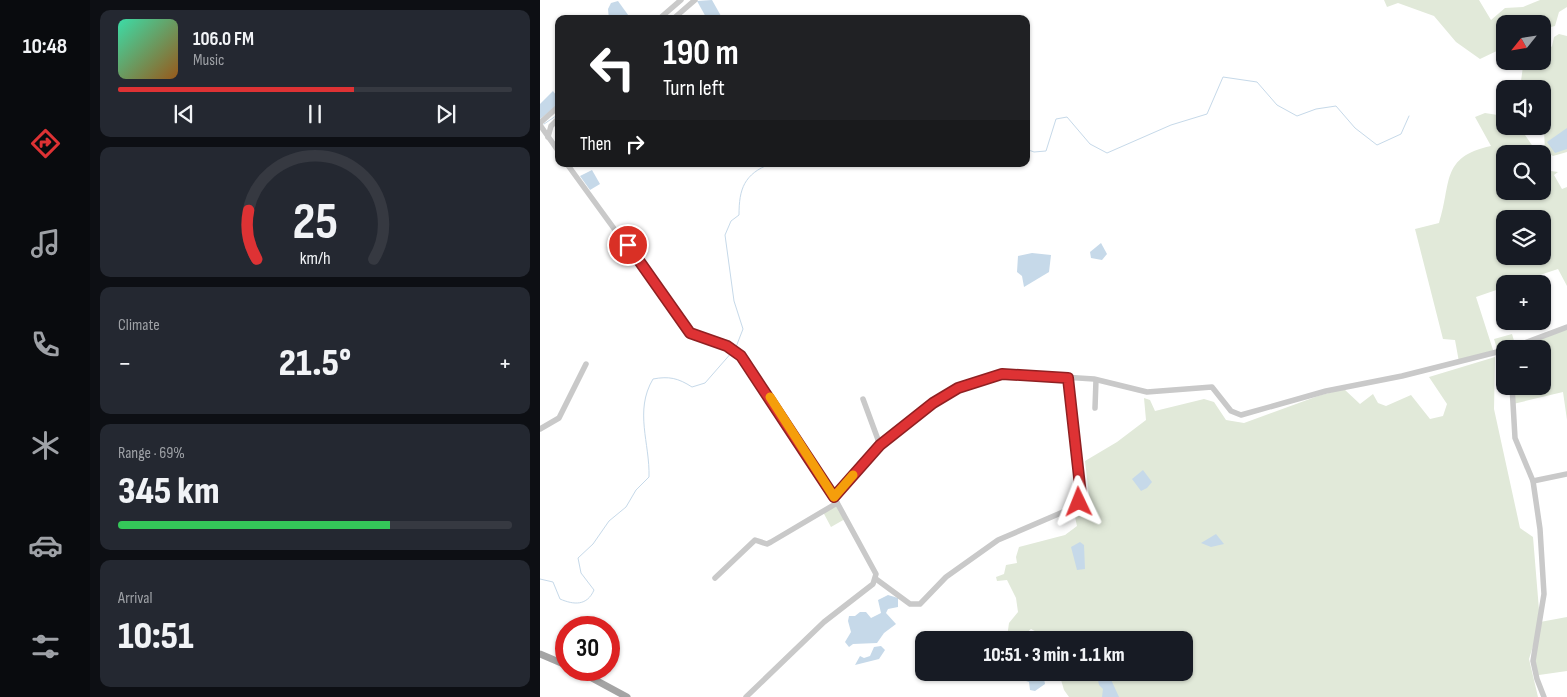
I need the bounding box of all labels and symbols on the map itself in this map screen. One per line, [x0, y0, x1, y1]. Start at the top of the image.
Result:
north arrow [1496, 15, 1551, 70]
pin [607, 224, 649, 266]
position arrow [1052, 475, 1104, 527]
speed limit sign: 30 [555, 616, 620, 681]

